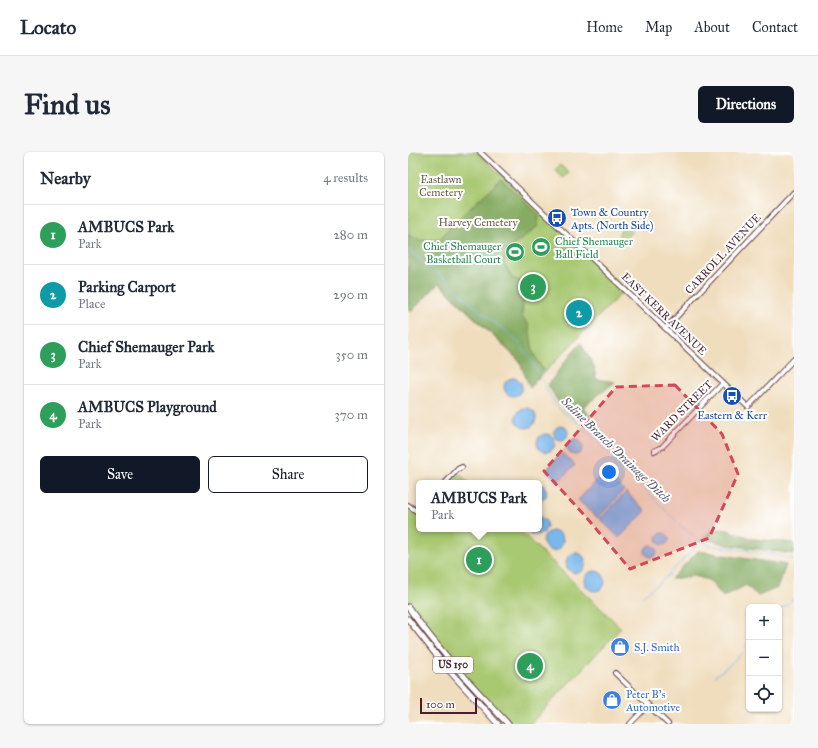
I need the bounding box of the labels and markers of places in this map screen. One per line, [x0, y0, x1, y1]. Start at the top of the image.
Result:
place label: Town & Country Apts. (North Side) [570, 206, 653, 232]
bus stop icon: Town & Country Apts. (North Side) [546, 207, 568, 229]
place label: Chief Shemauger Ball Field [555, 235, 634, 261]
sports icon: Chief Shemauger Ball Field [530, 236, 552, 258]
place label: Chief Shemauger Basketball Court [423, 240, 502, 266]
sports icon: Chief Shemauger Basketball Court [504, 241, 526, 263]
pin: 3 [520, 272, 546, 302]
pin: 2 [566, 298, 592, 328]
bus stop icon: Eastern & Kerr [721, 385, 743, 407]
place label: Eastern & Kerr [697, 409, 768, 422]
pin: 1 [466, 545, 492, 575]
shop icon: S.J. Smith [609, 636, 631, 658]
place label: S.J. Smith [634, 641, 680, 655]
pin: 4 [517, 651, 543, 681]
place label: Peter B's Automotive [625, 688, 680, 714]
shop icon: Peter B's Automotive [601, 689, 623, 711]

